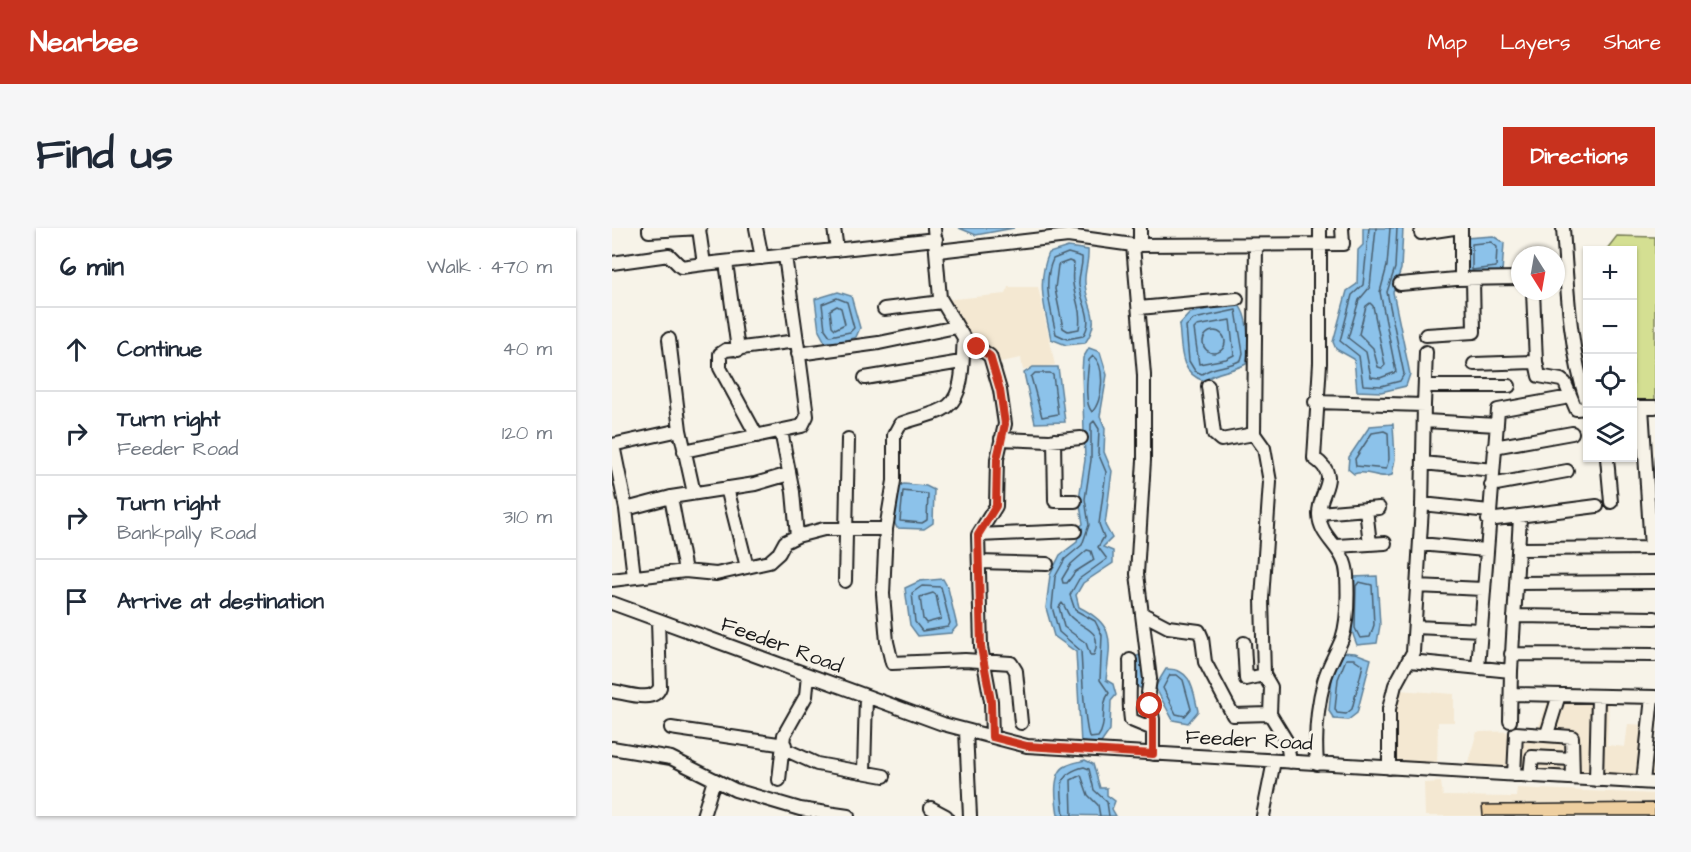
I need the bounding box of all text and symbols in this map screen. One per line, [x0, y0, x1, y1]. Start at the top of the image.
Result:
text: Nearbee [30, 23, 138, 62]
text: Map [1427, 28, 1467, 57]
text: Layers [1500, 28, 1570, 57]
text: Share [1603, 28, 1661, 57]
text: Find us [36, 127, 173, 185]
button: Directions [1503, 127, 1655, 186]
north arrow [1511, 246, 1565, 300]
map controls [1583, 246, 1637, 462]
button: + [1583, 246, 1637, 300]
text: 6 min [60, 249, 124, 285]
text: Walk · 470 m [427, 253, 552, 281]
button: − [1583, 300, 1637, 354]
icon: ahead [60, 333, 93, 366]
route end [963, 333, 989, 359]
text: Continue [117, 334, 202, 365]
text: 40 m [502, 335, 552, 363]
button: locate [1583, 354, 1637, 408]
text: Turn right [117, 404, 220, 435]
button: layers [1583, 408, 1637, 462]
icon: right [60, 417, 93, 450]
text: 120 m [502, 419, 552, 447]
text: Feeder Road [117, 435, 239, 463]
text: Turn right [117, 488, 220, 519]
icon: right [60, 501, 93, 534]
text: 310 m [503, 503, 552, 531]
text: Bankpally Road [117, 519, 256, 547]
icon: arrive [60, 585, 93, 618]
text: Arrive at destination [117, 586, 324, 617]
street label: Feeder Road [717, 610, 847, 681]
route start [1136, 692, 1162, 718]
street label: Feeder Road [1185, 722, 1314, 758]

